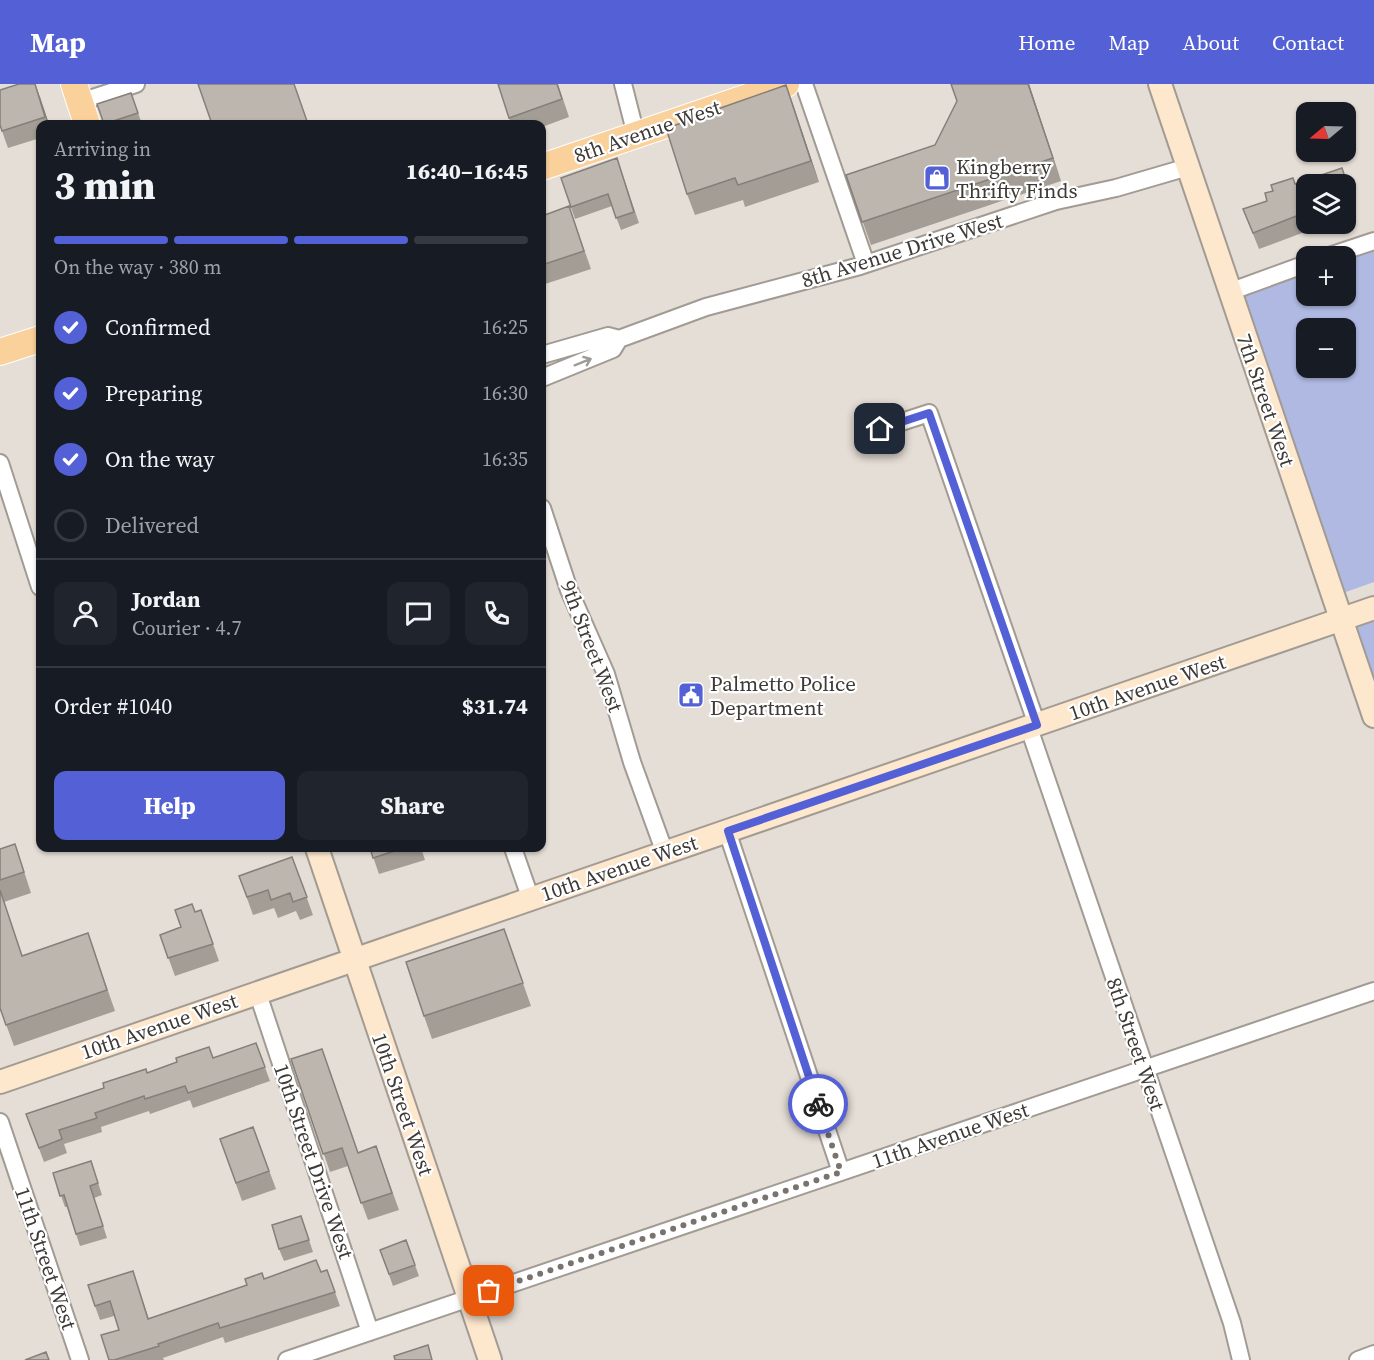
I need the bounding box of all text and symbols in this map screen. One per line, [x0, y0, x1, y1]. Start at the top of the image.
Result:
text: Map [30, 23, 86, 61]
text: Home [1018, 28, 1076, 57]
text: Map [1109, 28, 1150, 57]
text: About [1183, 28, 1239, 57]
text: Contact [1272, 28, 1344, 57]
street label: 8th Avenue West [570, 92, 724, 170]
north arrow [1296, 102, 1356, 162]
map controls [1296, 102, 1356, 378]
text: Arriving in [54, 135, 151, 163]
place label: Kingberry Thrifty Finds [956, 152, 1078, 205]
text: 16:40–16:45 [406, 156, 528, 186]
text: 3 min [54, 159, 156, 212]
shop icon: Kingberry Thrifty Finds [922, 163, 952, 193]
button: layers [1296, 174, 1356, 234]
street label: 8th Avenue Drive West [798, 206, 1006, 294]
button: + [1296, 246, 1356, 306]
text: On the way · 380 m [54, 253, 221, 281]
icon: check [54, 311, 87, 344]
text: Confirmed [105, 312, 210, 342]
text: 16:25 [482, 313, 528, 341]
button: − [1296, 318, 1356, 378]
street label: 7th Street West [1230, 330, 1302, 470]
one-way arrow [574, 356, 592, 367]
icon: check [54, 377, 87, 410]
text: Preparing [105, 378, 202, 408]
text: 16:30 [482, 379, 528, 407]
pin [854, 403, 905, 454]
icon: home [863, 412, 896, 445]
icon: check [54, 443, 87, 476]
text: On the way [105, 444, 214, 474]
text: 16:35 [482, 445, 528, 473]
text: Delivered [105, 510, 199, 540]
street label: 9th Street West [554, 576, 630, 716]
button: person [54, 582, 117, 645]
button: chat [387, 582, 450, 645]
button: phone [465, 582, 528, 645]
text: Jordan [132, 584, 200, 614]
text: Courier · 4.7 [132, 614, 241, 642]
street label: 10th Avenue West [1065, 647, 1229, 727]
place label: Palmetto Police Department [710, 669, 856, 722]
public building icon: Palmetto Police Department [676, 680, 706, 710]
text: Order #1040 [54, 691, 172, 721]
text: $31.74 [462, 691, 528, 721]
button: Help [54, 771, 285, 840]
button: Share [297, 771, 528, 840]
street label: 10th Avenue West [537, 828, 701, 908]
street label: 8th Street West [1100, 974, 1172, 1114]
street label: 10th Avenue West [77, 986, 241, 1066]
street label: 10th Street West [365, 1029, 441, 1179]
street label: 10th Street Drive West [267, 1059, 361, 1263]
courier [788, 1074, 848, 1134]
icon: bike [802, 1088, 835, 1121]
street label: 11th Avenue West [868, 1095, 1032, 1175]
street label: 11th Street West [8, 1183, 84, 1333]
pin [463, 1265, 514, 1316]
icon: bag [472, 1274, 505, 1307]

